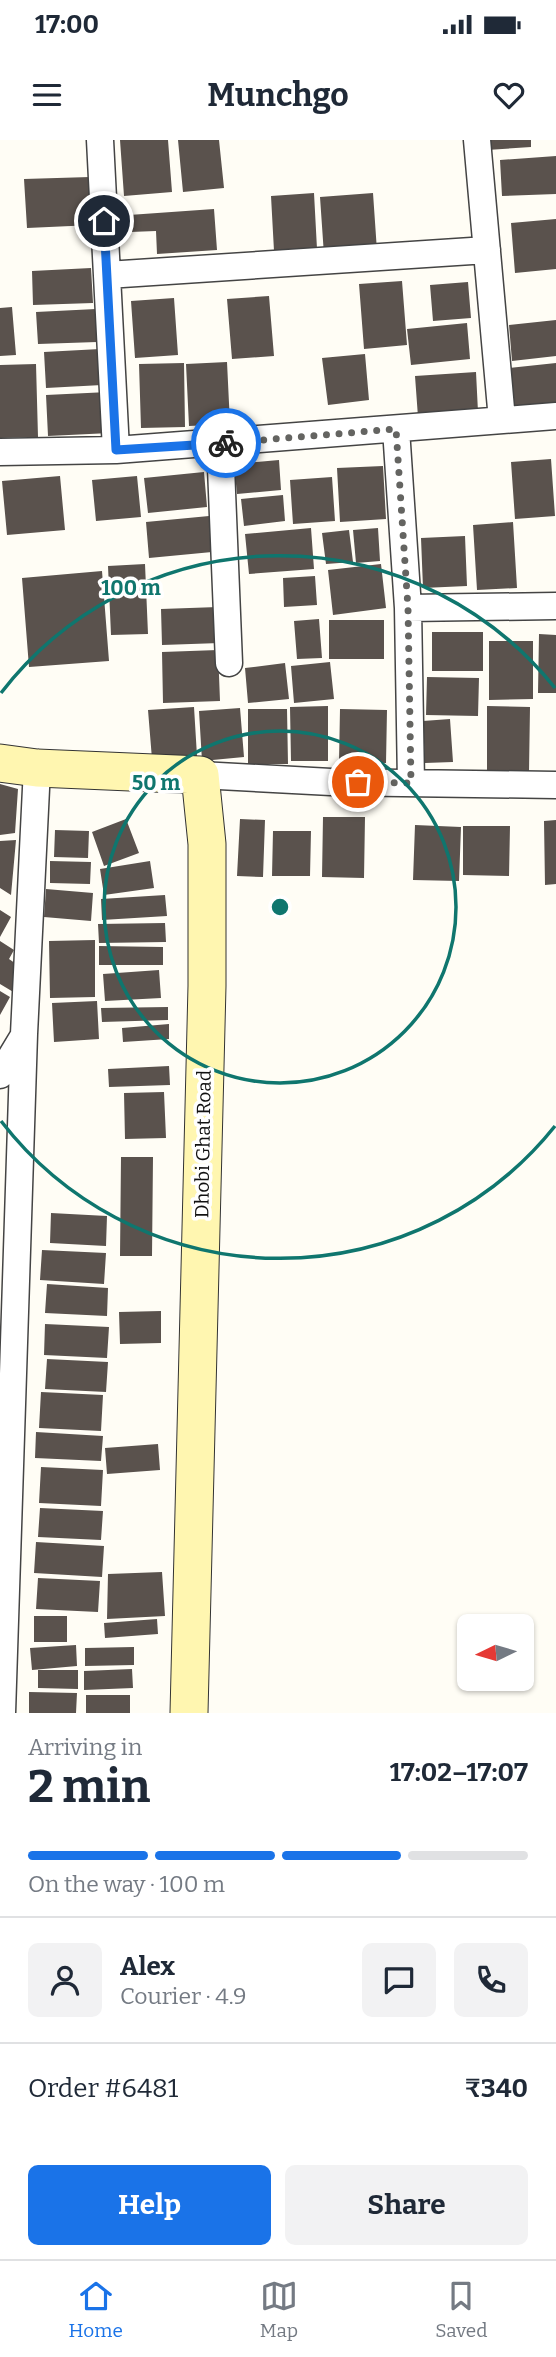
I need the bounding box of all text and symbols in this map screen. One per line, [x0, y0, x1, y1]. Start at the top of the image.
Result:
text: 17:00 [35, 9, 99, 40]
icon: menu [28, 76, 66, 114]
text: Munchgo [207, 76, 349, 114]
icon: heart [490, 76, 528, 114]
pin [74, 191, 134, 251]
icon: home [85, 202, 123, 240]
courier [191, 408, 261, 478]
icon: bike [207, 424, 245, 462]
text: 100 m [101, 575, 161, 601]
pin [328, 752, 388, 812]
icon: bag [339, 763, 377, 801]
text: 50 m [132, 770, 180, 796]
centre of rings [268, 895, 292, 919]
street label: Dhobi Ghat Road [190, 1070, 216, 1218]
north arrow [457, 1614, 534, 1690]
map controls [457, 1614, 534, 1691]
text: Arriving in [28, 1733, 142, 1761]
text: 17:02–17:07 [390, 1757, 528, 1788]
text: 2 min [28, 1759, 150, 1814]
text: On the way · 100 m [28, 1870, 225, 1898]
button: person [28, 1943, 102, 2017]
button: chat [362, 1943, 436, 2017]
button: phone [454, 1943, 528, 2017]
text: Alex [120, 1951, 175, 1982]
text: Courier · 4.9 [120, 1982, 247, 2010]
text: Order #6481 [28, 2073, 178, 2104]
text: ₹340 [464, 2073, 528, 2104]
button: Help [28, 2165, 271, 2245]
button: Share [285, 2165, 528, 2245]
tab: Home [69, 2277, 123, 2342]
tab: Map [260, 2277, 298, 2342]
tab: Saved [435, 2277, 487, 2342]

